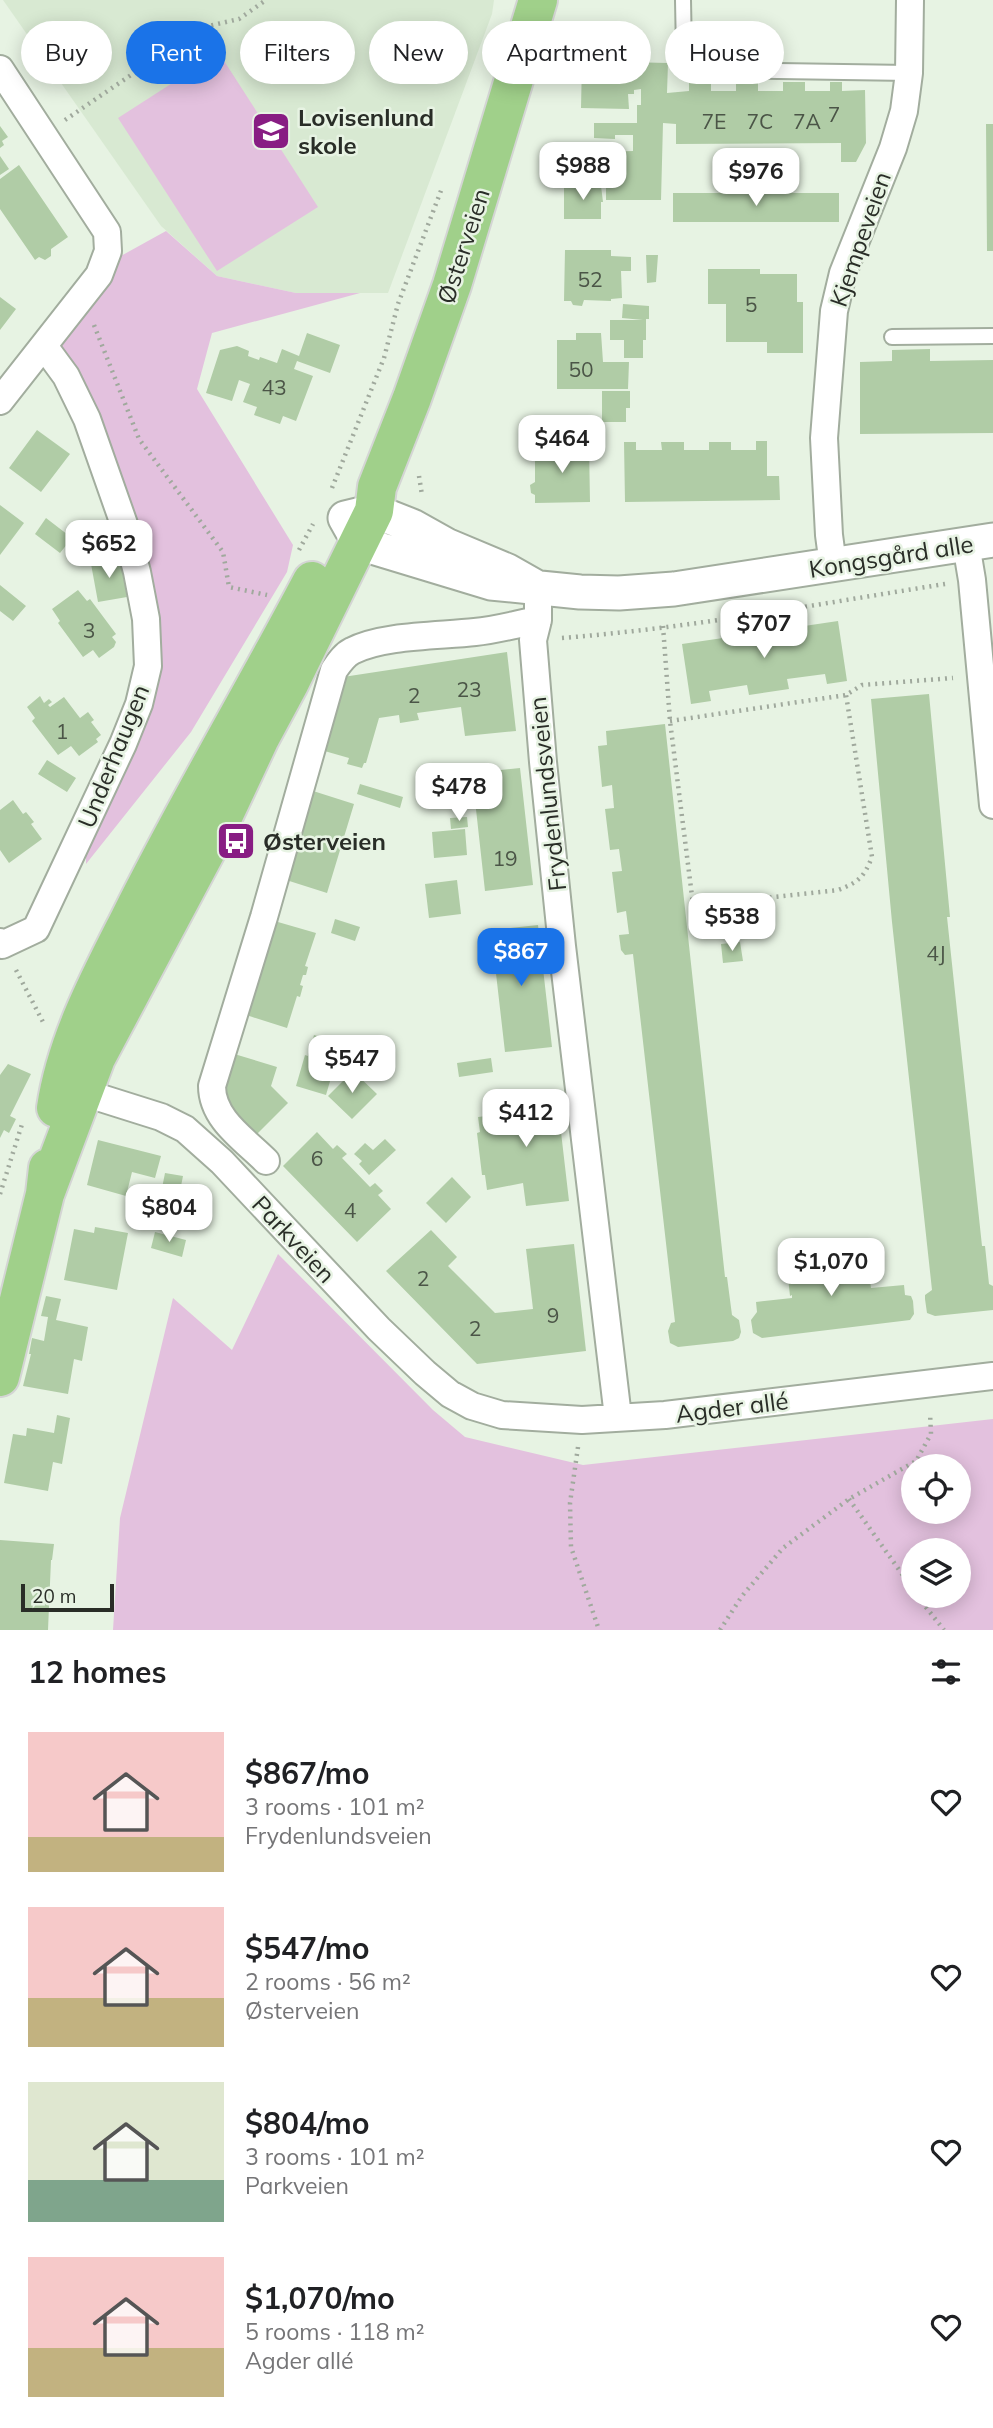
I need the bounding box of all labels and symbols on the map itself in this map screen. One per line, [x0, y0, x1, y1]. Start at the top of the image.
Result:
house number: 7 [828, 101, 840, 127]
place label: Lovisenlund skole [298, 102, 434, 160]
house number: 7E [702, 108, 726, 134]
house number: 7C [747, 108, 773, 134]
house number: 7A [793, 108, 822, 134]
school or university icon: Lovisenlund skole [250, 110, 292, 152]
pin: $988 [542, 142, 624, 202]
pin: $976 [715, 148, 797, 208]
street label: Kjempeveien [823, 168, 897, 310]
street label: Østerveien [430, 185, 496, 307]
house number: 52 [577, 266, 603, 292]
house number: 5 [745, 291, 757, 317]
house number: 50 [568, 356, 594, 382]
house number: 43 [261, 374, 287, 400]
pin: $464 [521, 416, 603, 475]
pin: $652 [68, 520, 150, 580]
street label: Kongsgård alle [807, 528, 975, 584]
pin: $707 [723, 600, 805, 660]
house number: 3 [83, 617, 95, 643]
house number: 23 [456, 676, 482, 702]
street label: Underhaugen [71, 680, 155, 832]
house number: 2 [408, 682, 420, 708]
street label: Frydenlundsveien [522, 696, 572, 892]
house number: 1 [56, 718, 68, 744]
pin: $478 [418, 764, 500, 823]
bus stop icon: Østerveien [215, 820, 257, 862]
place label: Østerveien [263, 826, 386, 856]
house number: 19 [492, 845, 518, 871]
pin: $538 [691, 894, 773, 953]
pin: $867 [480, 928, 562, 988]
house number: 4J [926, 940, 946, 966]
pin: $547 [311, 1036, 393, 1095]
pin: $412 [485, 1090, 567, 1149]
house number: 6 [311, 1145, 323, 1171]
pin: $804 [128, 1184, 210, 1244]
street label: Parkveien [246, 1189, 342, 1289]
house number: 4 [344, 1197, 357, 1223]
pin: $1,070 [774, 1238, 888, 1298]
house number: 2 [417, 1265, 429, 1291]
house number: 9 [547, 1302, 559, 1328]
house number: 2 [469, 1315, 481, 1341]
street label: Agder allé [674, 1385, 790, 1429]
scale bar [21, 1581, 114, 1613]

